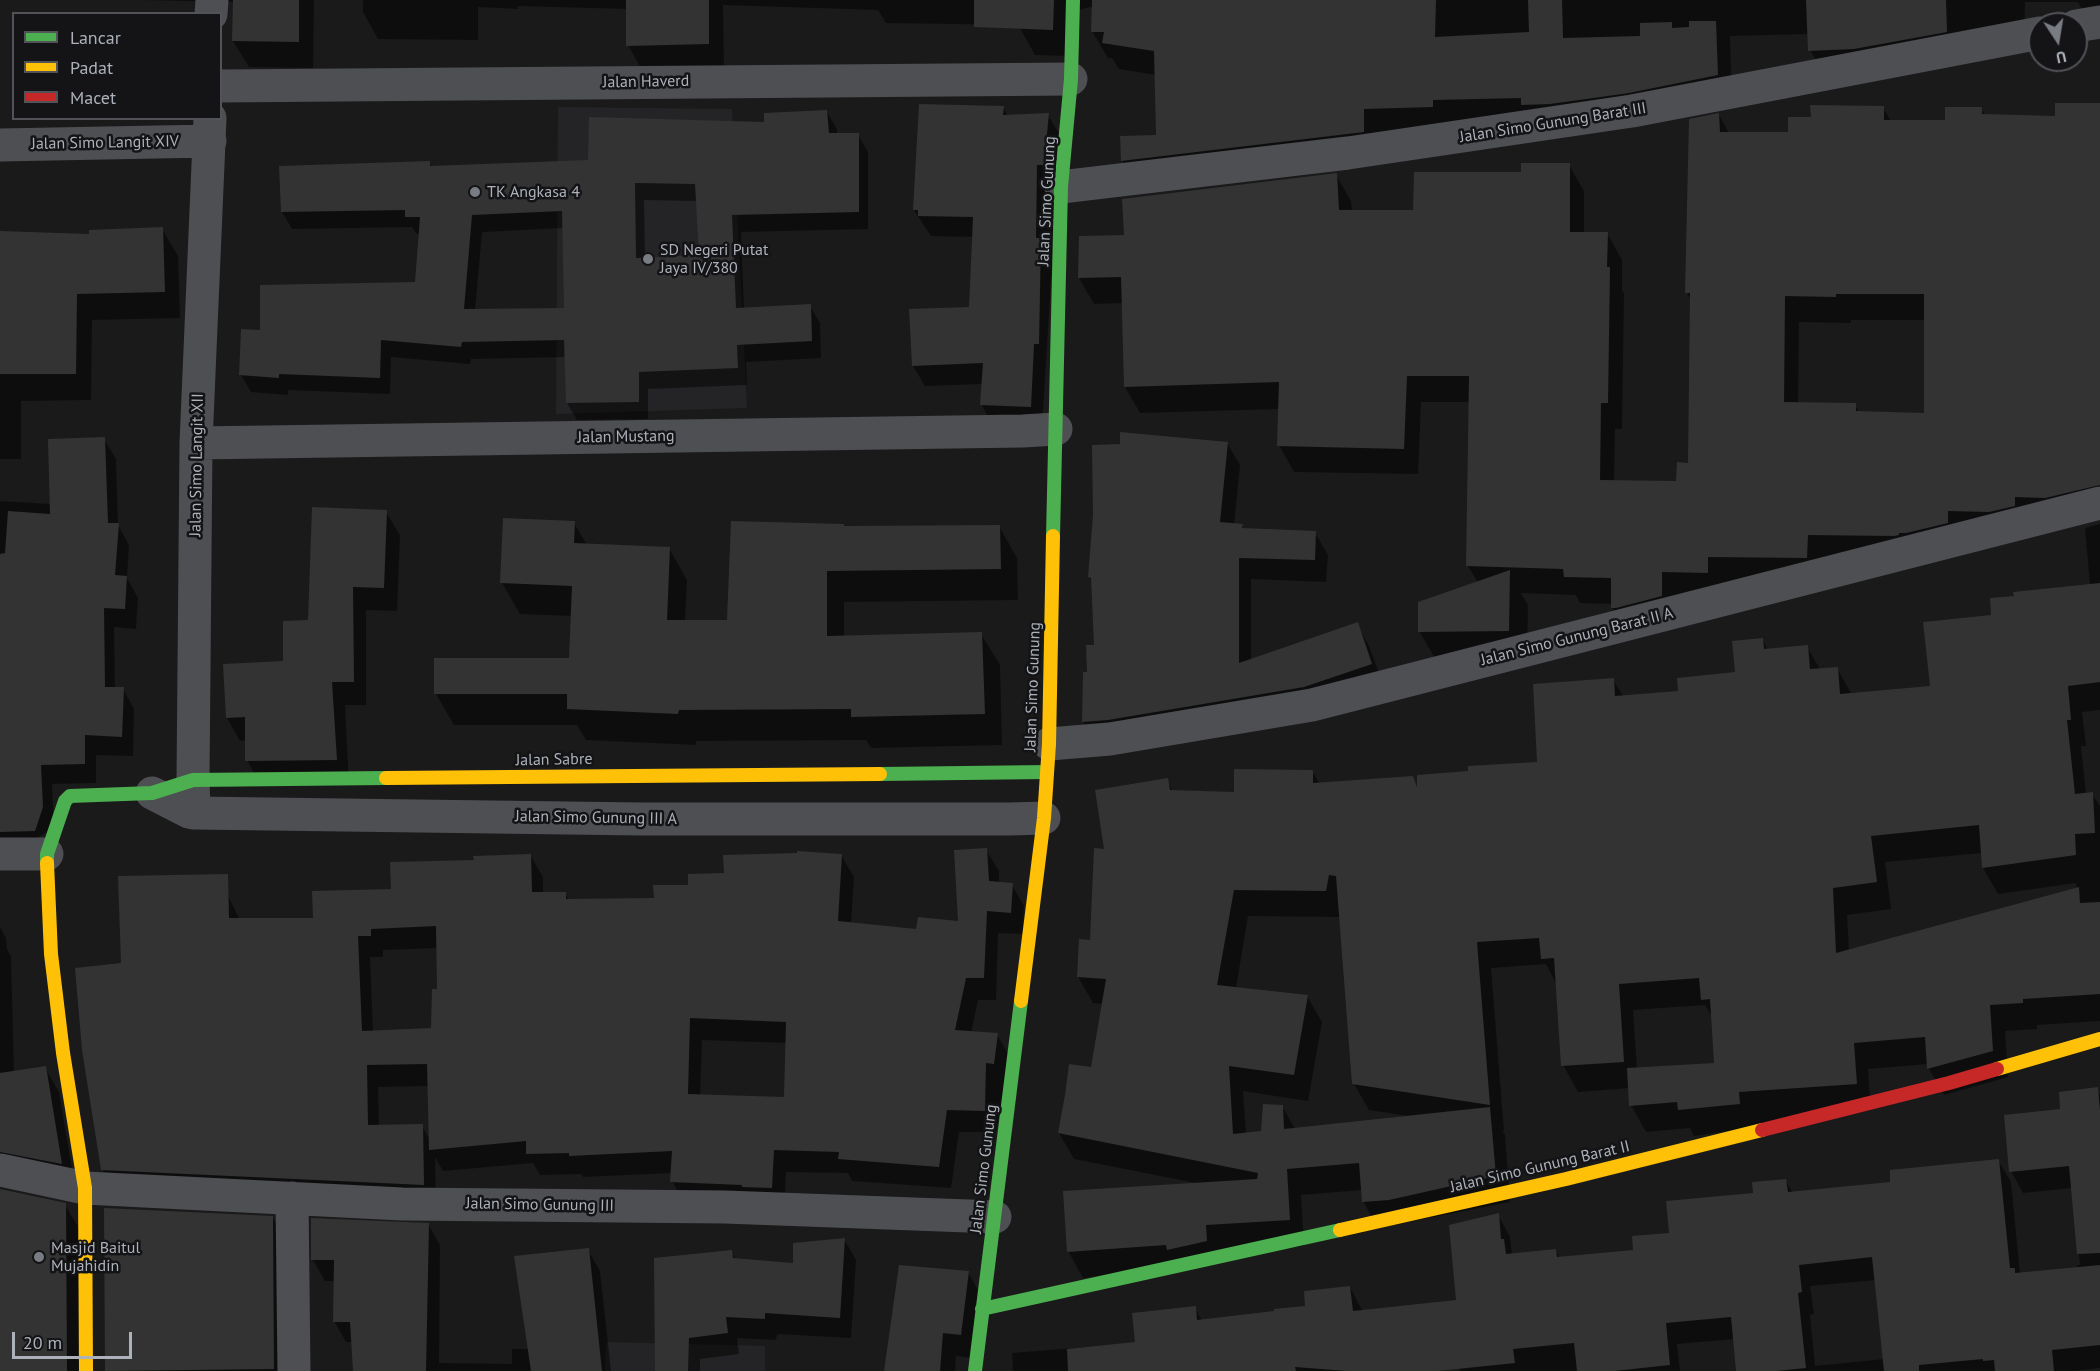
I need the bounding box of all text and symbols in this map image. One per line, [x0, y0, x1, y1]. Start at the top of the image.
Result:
legend [12, 12, 222, 120]
north arrow [2028, 12, 2088, 72]
text: Lancar [70, 26, 121, 49]
text: U [2054, 47, 2068, 68]
text: Padat [70, 56, 113, 79]
street label: Jalan Haverd [603, 72, 689, 92]
text: Macet [70, 86, 116, 109]
street label: Jalan Simo Gunung Barat III [1458, 99, 1648, 147]
street label: Jalan Simo Langit XIV [31, 132, 179, 154]
street label: Jalan Simo Gunung [1034, 136, 1060, 266]
place label: TK Angkasa 4 [487, 182, 580, 202]
marker: TK Angkasa 4 [468, 185, 482, 199]
place label: SD Negeri Putat Jaya IV/380 [660, 240, 768, 278]
marker: SD Negeri Putat Jaya IV/380 [641, 252, 655, 266]
street label: Jalan Simo Langit XII [186, 393, 208, 537]
street label: Jalan Mustang [577, 427, 675, 447]
street label: Jalan Simo Gunung Barat II A [1479, 604, 1675, 670]
street label: Jalan Simo Gunung [1021, 622, 1045, 752]
street label: Jalan Sabre [515, 750, 593, 770]
street label: Jalan Simo Gunung III A [515, 807, 677, 829]
street label: Jalan Simo Gunung [967, 1103, 1001, 1235]
street label: Jalan Simo Gunung Barat II [1448, 1137, 1632, 1197]
street label: Jalan Simo Gunung III [466, 1194, 614, 1216]
place label: Masjid Baitul Mujahidin [51, 1238, 140, 1276]
marker: Masjid Baitul Mujahidin [32, 1250, 46, 1264]
scale bar [15, 1320, 135, 1358]
text: 20 m [23, 1331, 62, 1354]

